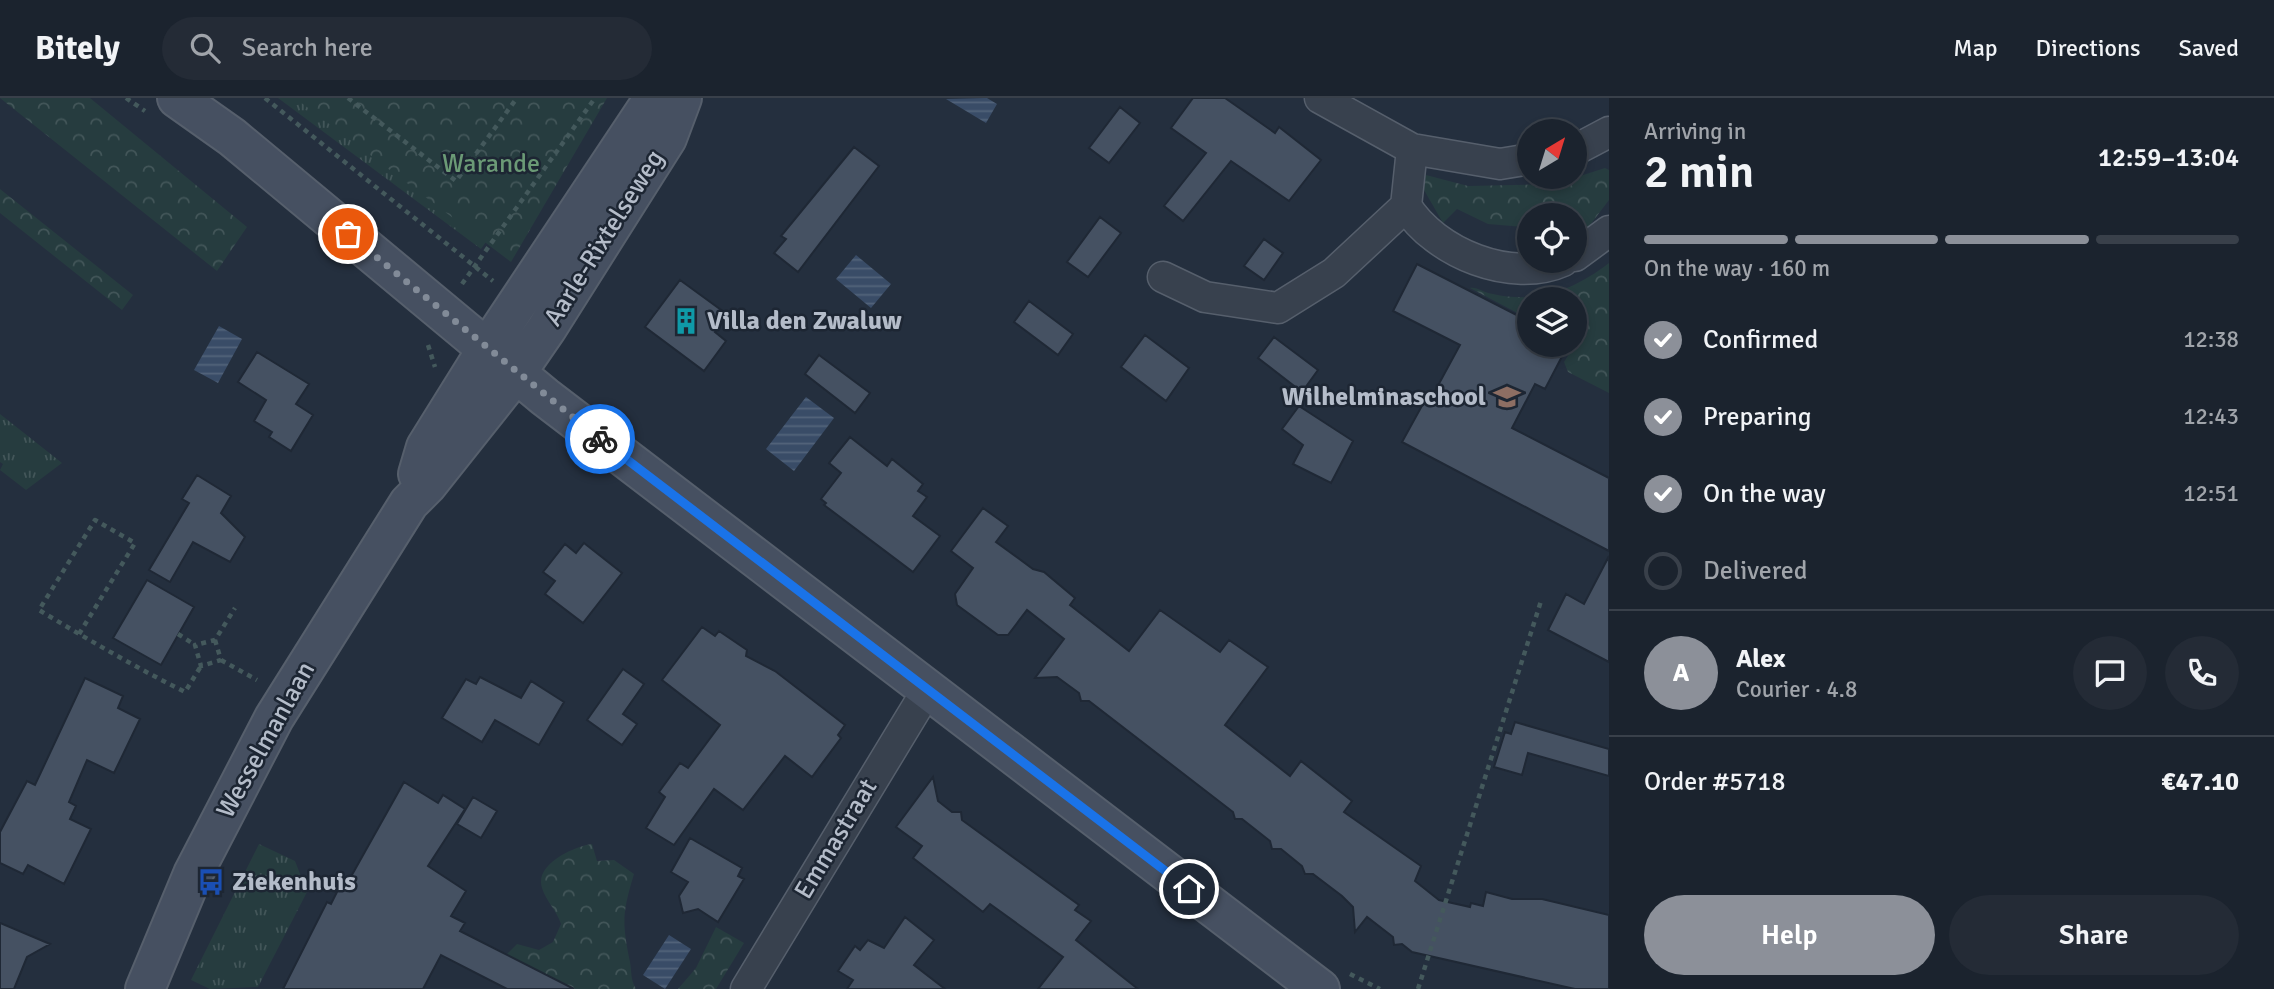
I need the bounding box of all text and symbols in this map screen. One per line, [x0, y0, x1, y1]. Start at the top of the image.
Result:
search box [162, 17, 652, 80]
text: Bitely [35, 28, 120, 69]
icon: search [186, 29, 224, 67]
text: Search here [242, 32, 373, 64]
text: Map [1953, 33, 1998, 63]
text: Directions [2036, 33, 2141, 63]
text: Saved [2179, 33, 2239, 63]
text: Arriving in [1644, 117, 1746, 146]
north arrow [1517, 119, 1587, 189]
map controls [1517, 119, 1587, 357]
text: 12:59–13:04 [2098, 142, 2239, 174]
street label: Aarle-Rixtelseweg [537, 144, 671, 332]
text: 2 min [1644, 144, 1754, 200]
park label: Warande [442, 148, 540, 180]
button: locate [1517, 203, 1587, 273]
pin [318, 204, 378, 264]
icon: bag [329, 215, 367, 253]
text: On the way · 160 m [1644, 254, 1830, 283]
button: layers [1517, 287, 1587, 357]
place label: Villa den Zwaluw [707, 305, 902, 337]
building icon: Villa den Zwaluw [671, 306, 701, 336]
icon: check [1644, 321, 1682, 359]
text: Confirmed [1703, 324, 1818, 356]
text: 12:38 [2183, 325, 2239, 354]
place label: Wilhelminaschool [1282, 381, 1486, 413]
school or university icon: Wilhelminaschool [1492, 382, 1522, 412]
icon: check [1644, 398, 1682, 436]
text: Preparing [1703, 401, 1811, 433]
text: 12:43 [2183, 402, 2239, 431]
courier [565, 404, 635, 474]
icon: bike [581, 420, 619, 458]
icon: check [1644, 475, 1682, 513]
text: On the way [1703, 478, 1826, 510]
text: 12:51 [2183, 479, 2239, 508]
text: Delivered [1703, 555, 1808, 587]
button: chat [2073, 636, 2147, 710]
button: phone [2165, 636, 2239, 710]
text: Alex [1736, 643, 1786, 675]
street label: Wesselmanlaan [210, 656, 322, 824]
text: A [1673, 657, 1689, 689]
text: Courier · 4.8 [1736, 675, 1857, 704]
text: Order #5718 [1644, 766, 1785, 798]
text: €47.10 [2161, 766, 2239, 798]
street label: Emmastraat [788, 773, 884, 905]
pin [1159, 859, 1219, 919]
place label: Ziekenhuis [232, 866, 356, 898]
bus stop icon: Ziekenhuis [196, 867, 226, 897]
icon: home [1170, 870, 1208, 908]
button: Help [1644, 895, 1935, 975]
button: Share [1949, 895, 2239, 975]

